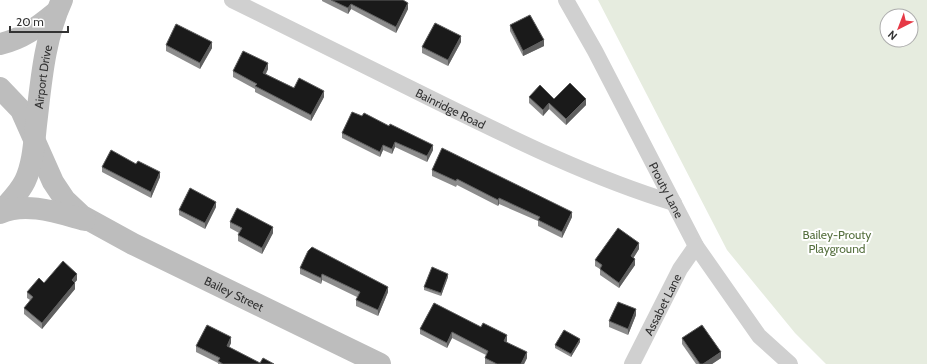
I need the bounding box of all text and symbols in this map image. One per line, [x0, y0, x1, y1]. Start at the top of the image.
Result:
scale bar [10, 8, 68, 34]
north arrow [879, 8, 919, 48]
text: 20 m [16, 14, 44, 29]
text: N [885, 28, 900, 43]
street label: Airport Drive [30, 43, 55, 110]
street label: Bainridge Road [413, 85, 488, 132]
street label: Prouty Lane [646, 159, 688, 220]
park label: Bailey-Prouty Playground [803, 227, 871, 256]
street label: Assabet Lane [640, 271, 684, 338]
street label: Bailey Street [202, 272, 266, 314]

